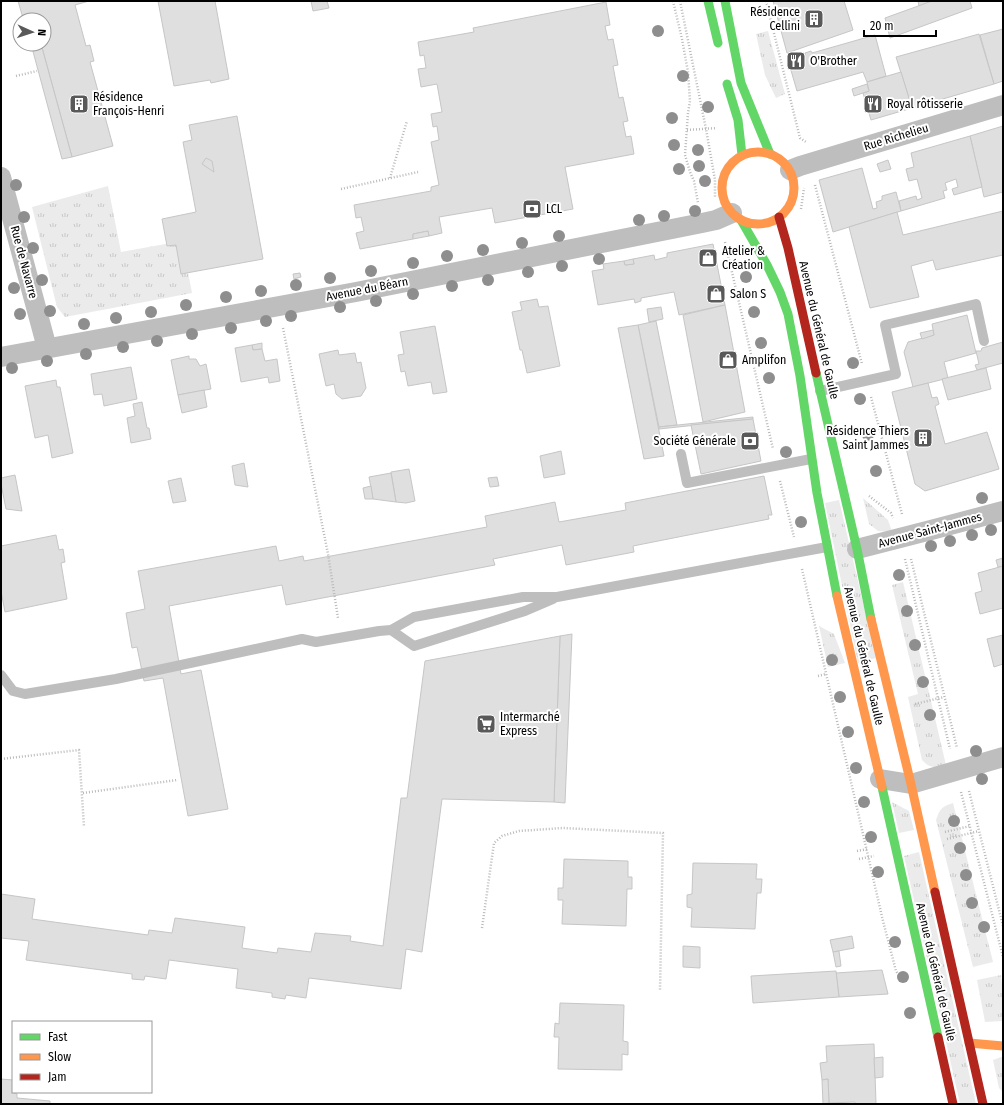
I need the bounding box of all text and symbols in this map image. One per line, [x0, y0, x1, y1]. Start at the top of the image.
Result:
place label: Résidence Cellini [750, 5, 800, 33]
building icon: Résidence Cellini [803, 8, 825, 30]
north arrow [12, 12, 52, 52]
scale bar [864, 12, 936, 38]
text: 20 m [870, 19, 894, 33]
text: N [35, 29, 48, 36]
restaurant icon: O'Brother [785, 50, 807, 72]
place label: O'Brother [810, 54, 858, 68]
place label: Résidence François-Henri [93, 90, 164, 118]
building icon: Résidence François-Henri [68, 93, 90, 115]
restaurant icon: Royal rôtisserie [862, 93, 884, 115]
place label: Royal rôtisserie [887, 97, 963, 111]
street label: Rue Richelieu [862, 121, 930, 153]
bank icon: LCL [521, 198, 543, 220]
place label: LCL [546, 202, 563, 216]
street label: Rue de Navarre [8, 224, 40, 300]
place label: Atelier & Création [722, 244, 765, 272]
shop icon: Atelier & Création [697, 247, 719, 269]
street label: Avenue du Général de Gaulle [796, 260, 842, 401]
street label: Avenue du Béarn [325, 274, 409, 304]
shop icon: Salon S [705, 283, 727, 305]
place label: Salon S [730, 287, 766, 301]
shop icon: Amplifon [717, 349, 739, 371]
place label: Amplifon [742, 353, 786, 367]
place label: Résidence Thiers Saint Jammes [826, 424, 909, 452]
building icon: Résidence Thiers Saint Jammes [912, 427, 934, 449]
bank icon: Société Générale [739, 430, 761, 452]
place label: Société Générale [653, 434, 736, 448]
street label: Avenue Saint-Jammes [877, 509, 983, 551]
street label: Avenue du Général de Gaulle [841, 586, 887, 727]
place label: Intermarché Express [500, 710, 560, 738]
supermarket icon: Intermarché Express [475, 713, 497, 735]
street label: Avenue du Général de Gaulle [913, 902, 959, 1043]
legend [12, 1021, 152, 1093]
text: Fast [48, 1030, 67, 1044]
text: Slow [48, 1050, 71, 1064]
text: Jam [48, 1070, 66, 1084]

